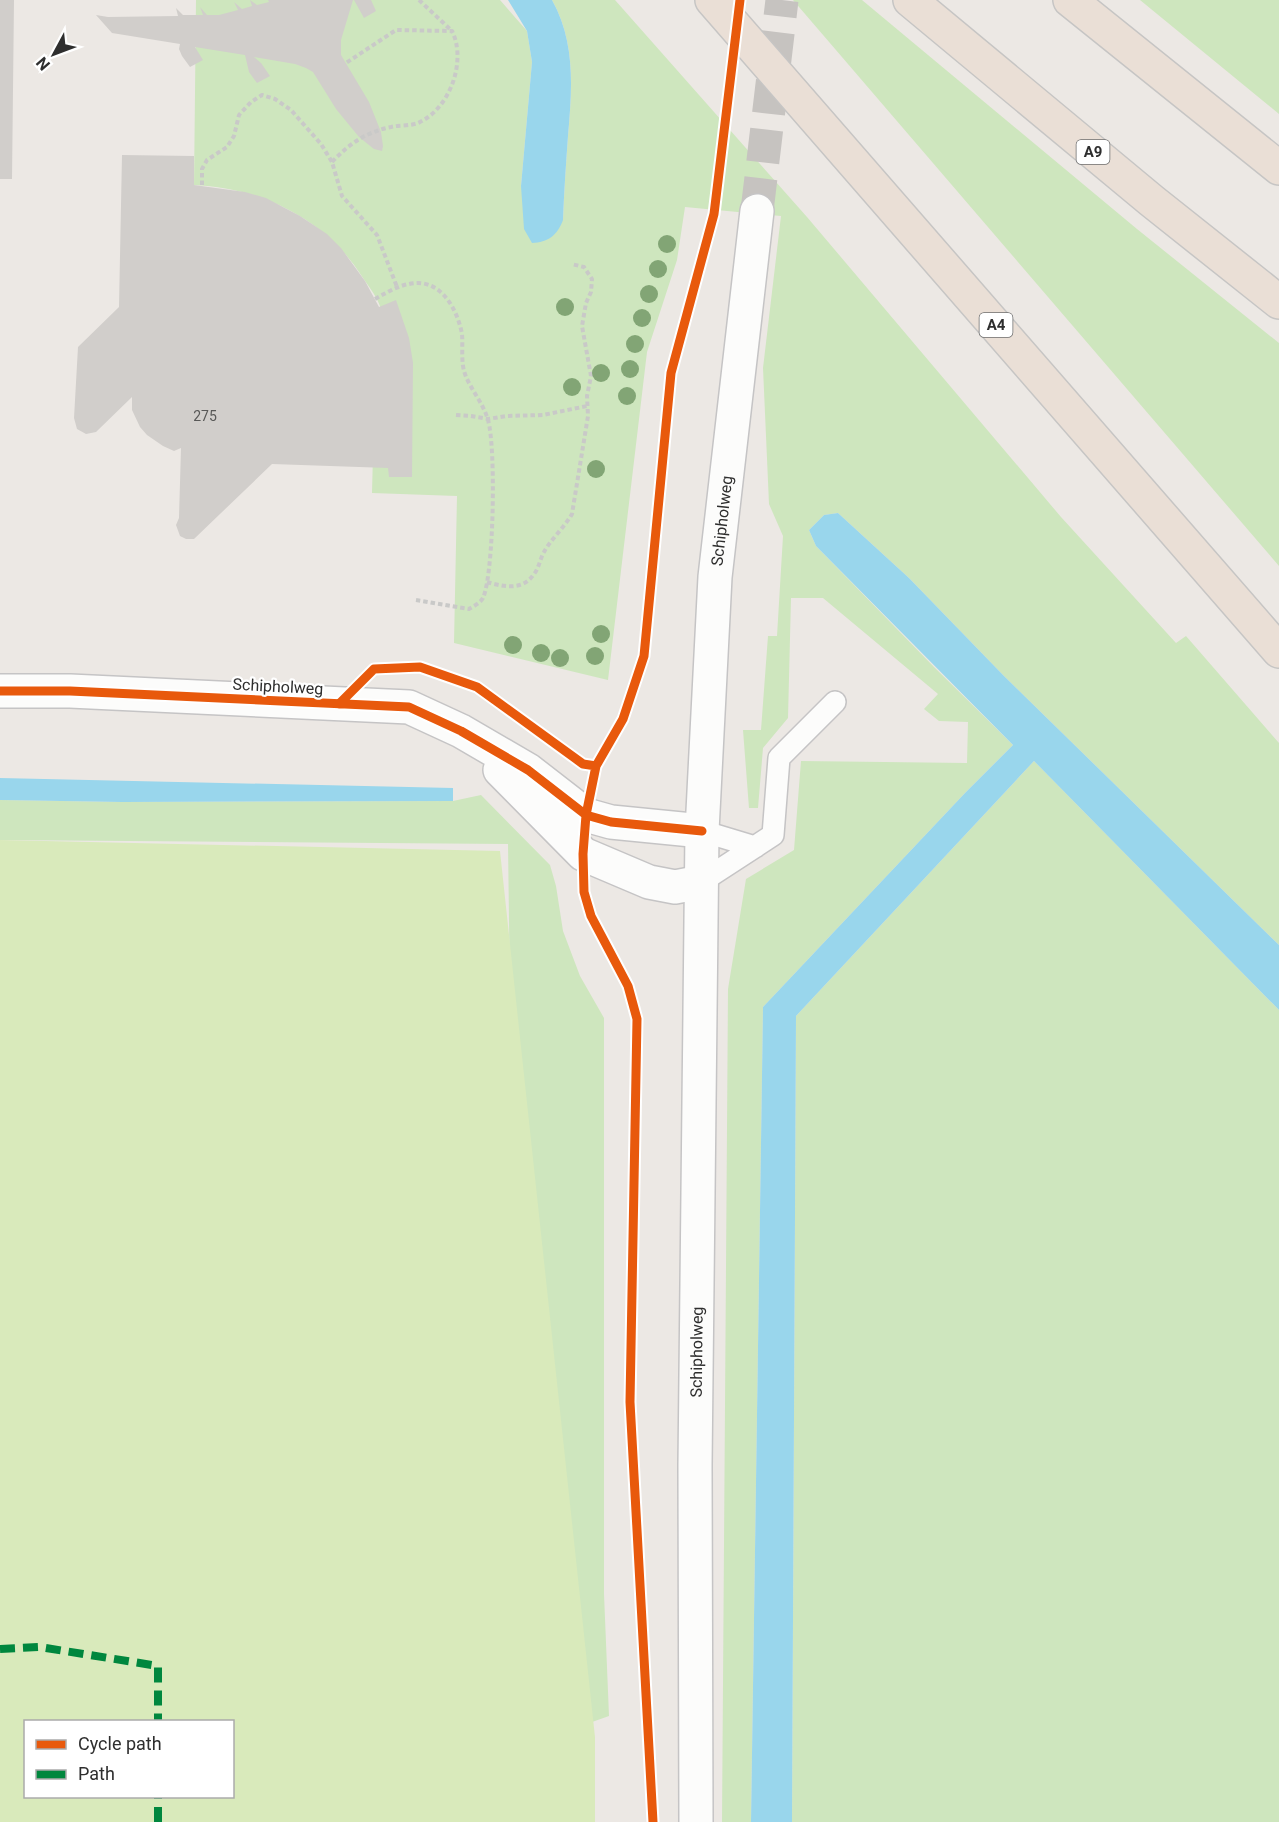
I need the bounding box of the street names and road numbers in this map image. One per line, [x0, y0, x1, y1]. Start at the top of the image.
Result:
road number: A9 [1076, 140, 1110, 164]
road number: A4 [980, 313, 1012, 337]
street label: Schipholweg [707, 475, 737, 567]
street label: Schipholweg [232, 675, 324, 698]
street label: Schipholweg [687, 1306, 707, 1398]

